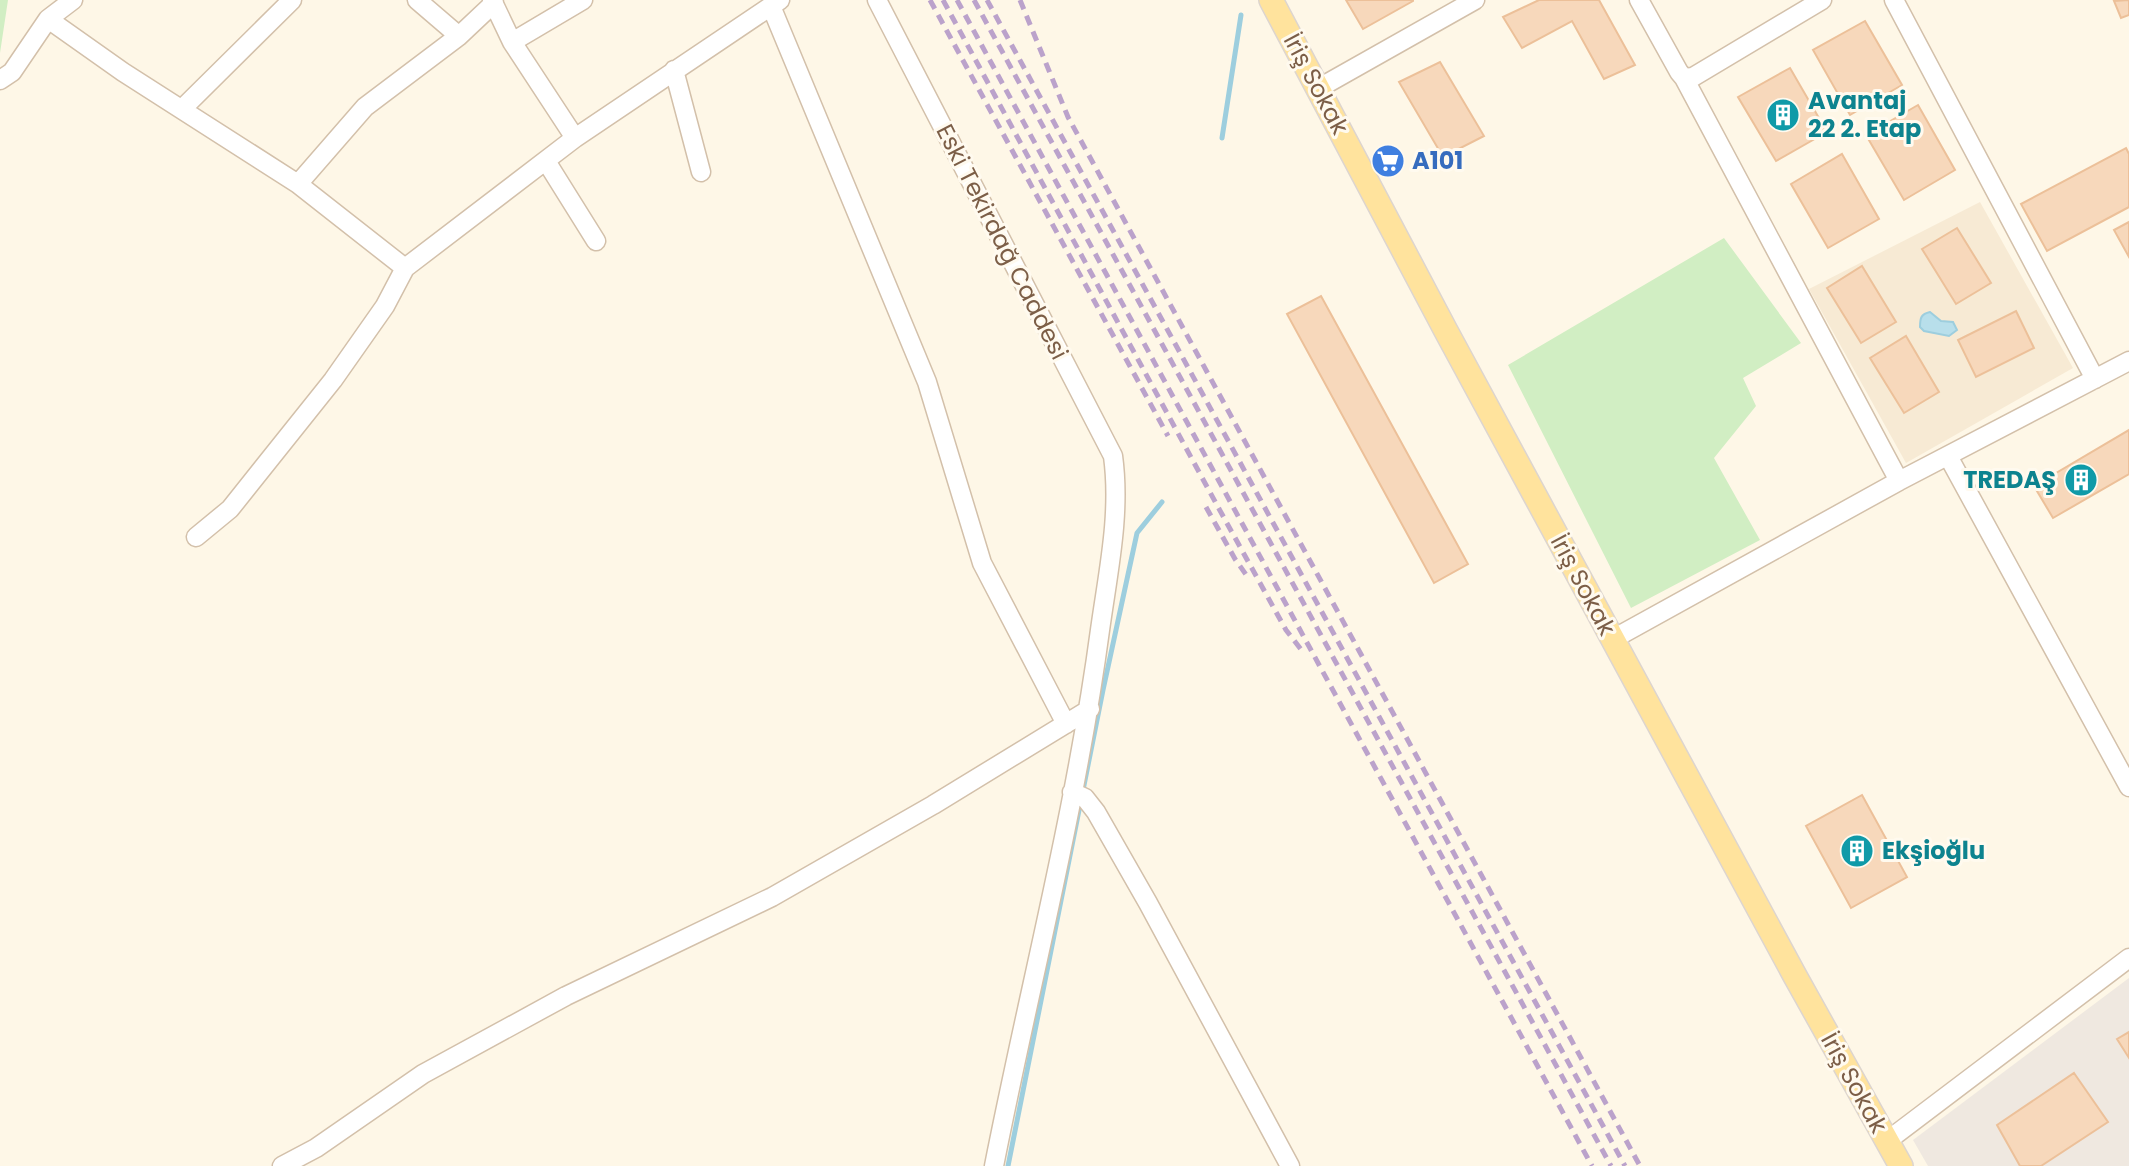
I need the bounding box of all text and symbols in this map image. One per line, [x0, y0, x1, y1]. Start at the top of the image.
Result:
street label: İriş Sokak [1276, 27, 1357, 141]
place label: Avantaj 22 2. Etap [1808, 84, 1921, 145]
building icon: Avantaj 22 2. Etap [1764, 96, 1802, 134]
street label: Eski Tekirdağ Caddesi [929, 118, 1076, 365]
supermarket icon: A101 [1369, 142, 1407, 180]
place label: A101 [1412, 144, 1463, 177]
building icon: TREDAŞ [2062, 461, 2100, 499]
place label: TREDAŞ [1963, 463, 2056, 496]
street label: İriş Sokak [1543, 528, 1624, 642]
building icon: Ekşioğlu [1838, 832, 1876, 870]
place label: Ekşioğlu [1882, 834, 1985, 867]
street label: İriş Sokak [1813, 1027, 1896, 1139]

